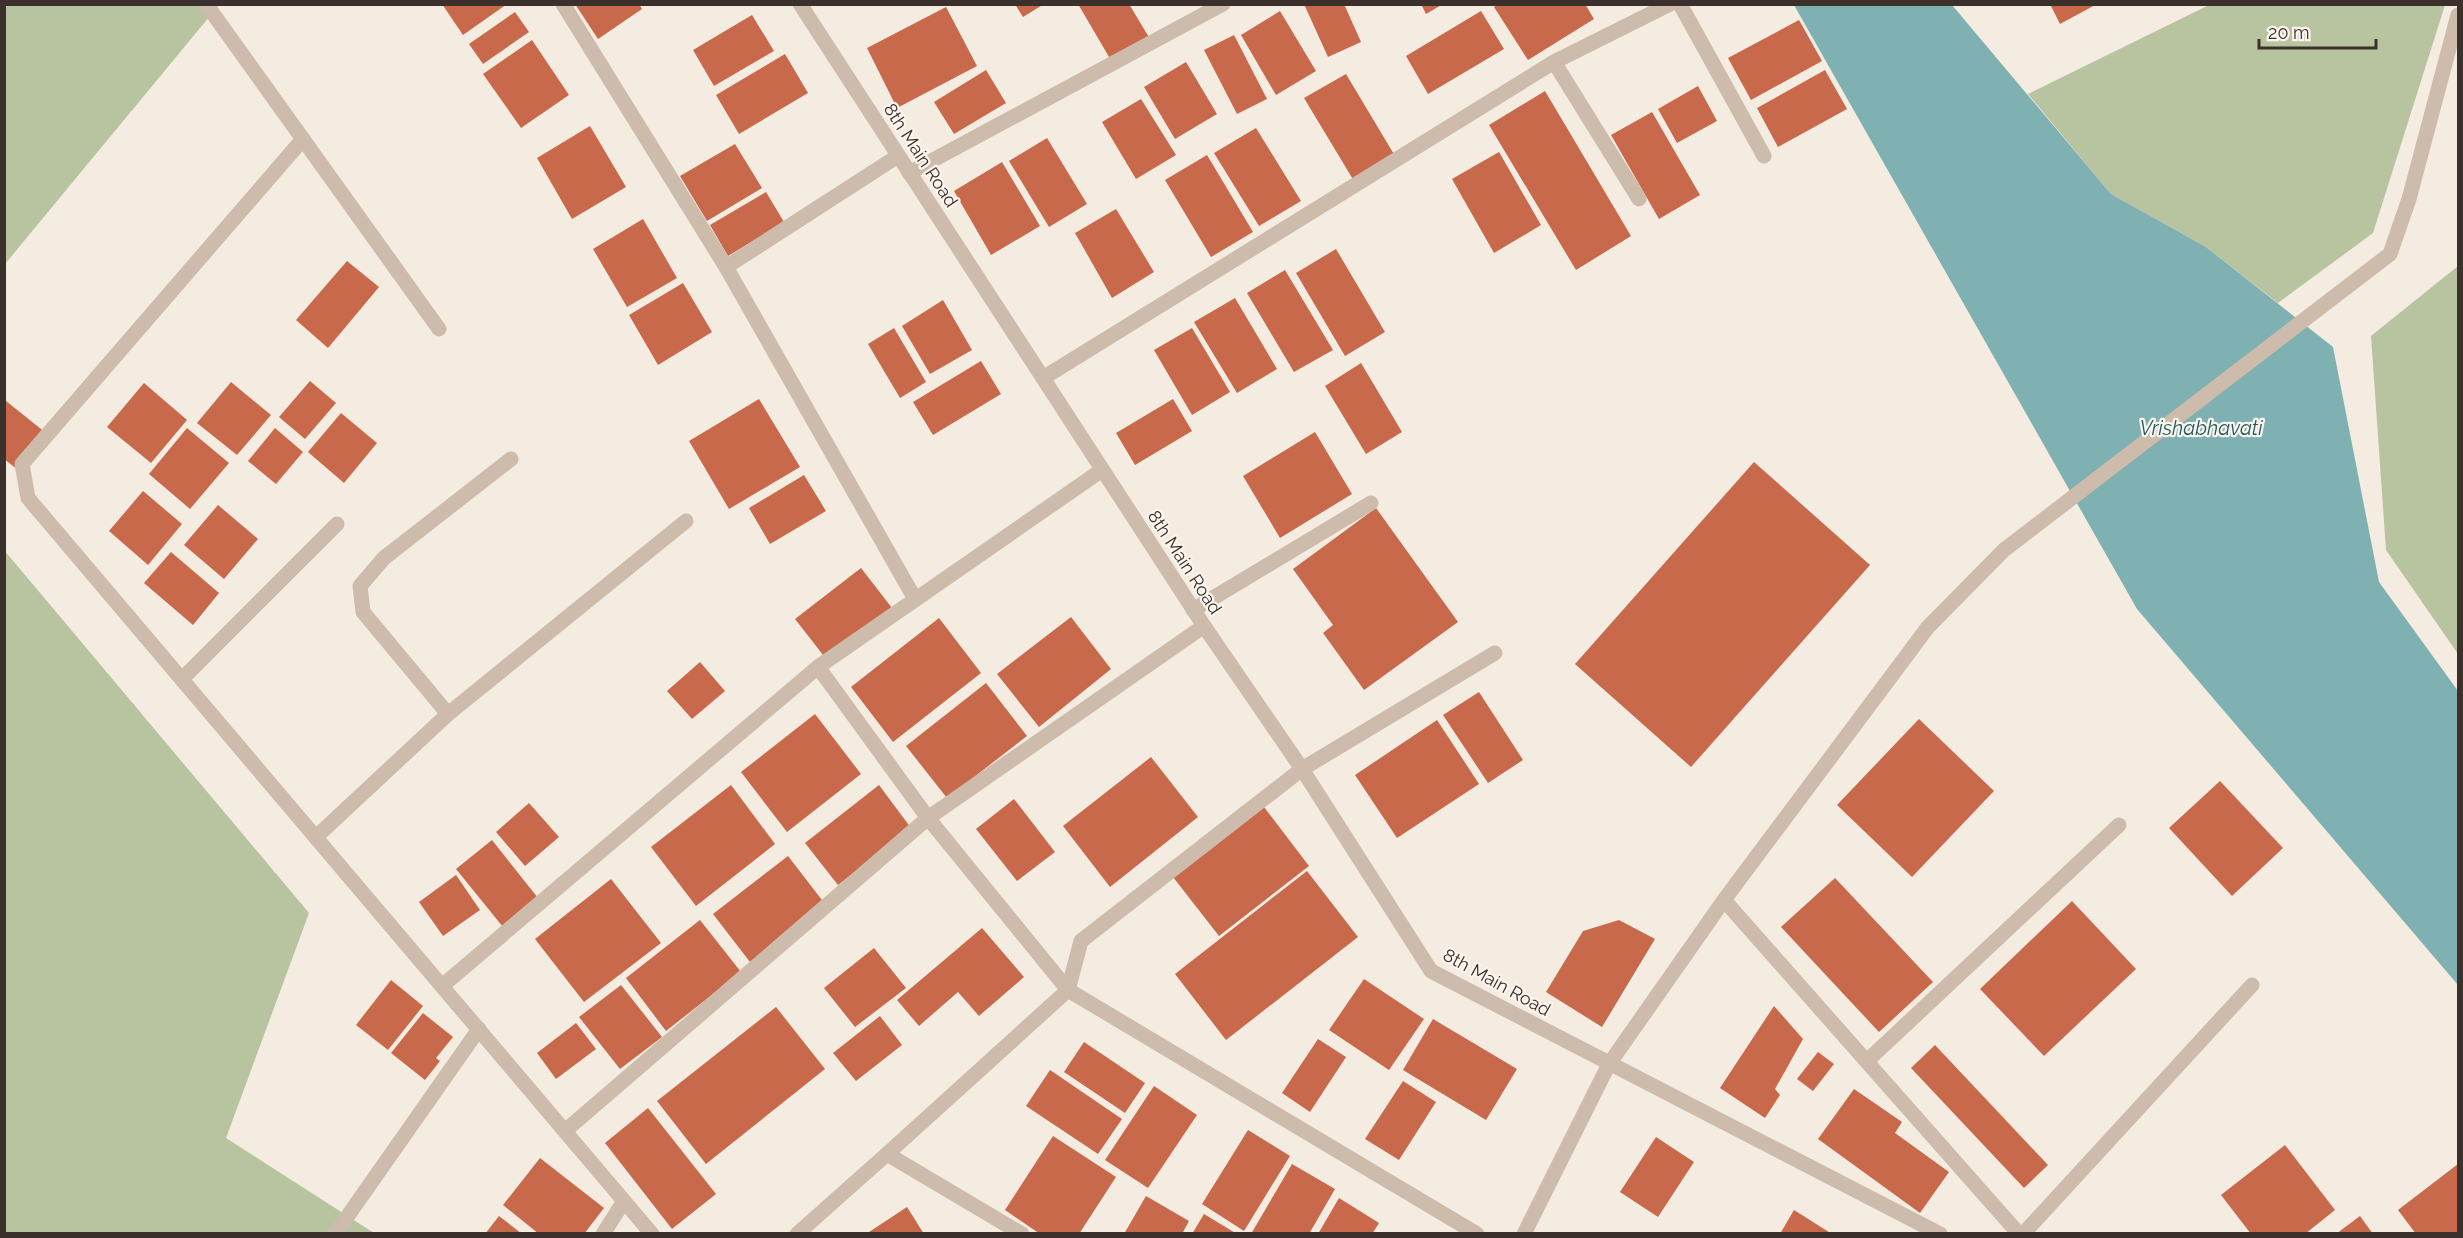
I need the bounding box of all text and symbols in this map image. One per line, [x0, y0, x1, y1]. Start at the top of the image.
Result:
scale bar [2259, 12, 2376, 50]
text: 20 m [2268, 22, 2310, 43]
street label: 8th Main Road [880, 99, 962, 211]
water label: Vrishabhavati [2140, 416, 2263, 440]
street label: 8th Main Road [1144, 506, 1226, 618]
street label: 8th Main Road [1440, 944, 1554, 1020]

